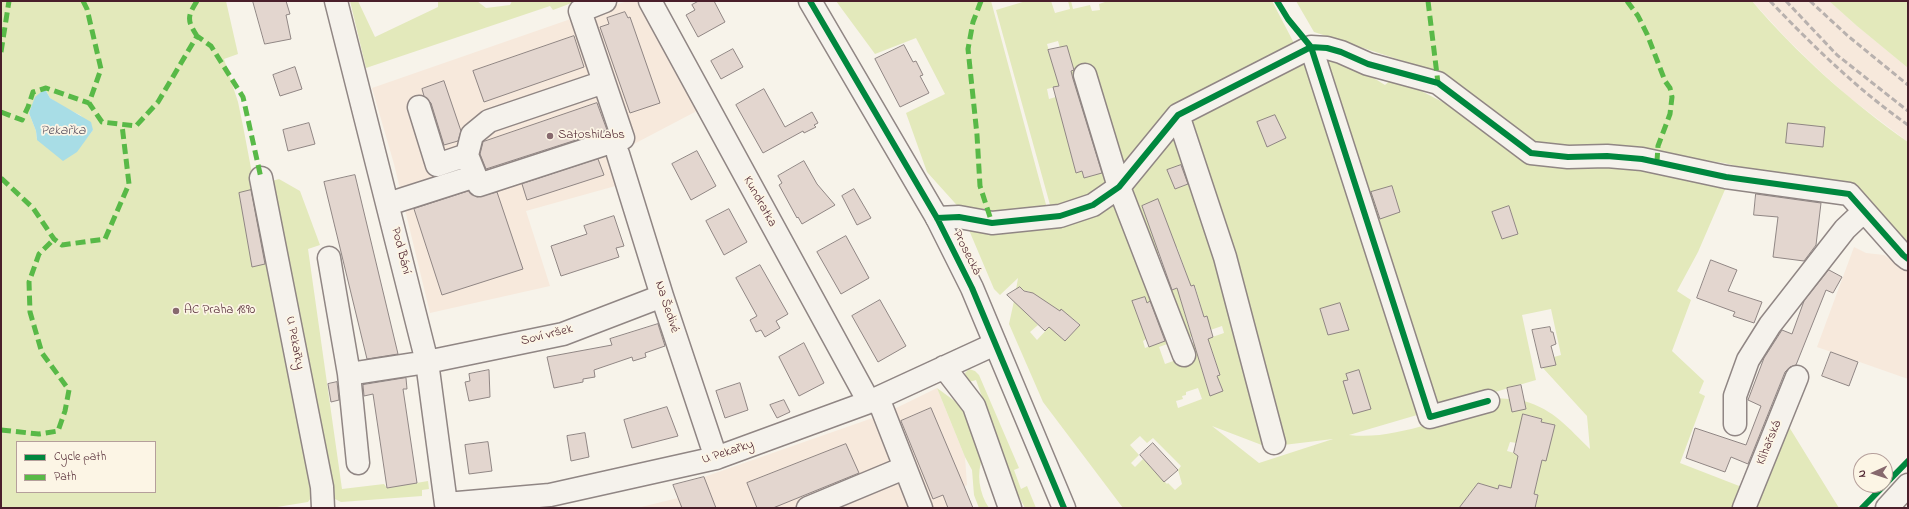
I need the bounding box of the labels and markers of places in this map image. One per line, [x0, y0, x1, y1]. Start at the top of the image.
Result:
place label: SatoshiLabs [558, 128, 625, 144]
marker: SatoshiLabs [545, 131, 555, 141]
place label: AC Praha 1890 [184, 303, 255, 319]
marker: AC Praha 1890 [171, 306, 181, 316]

